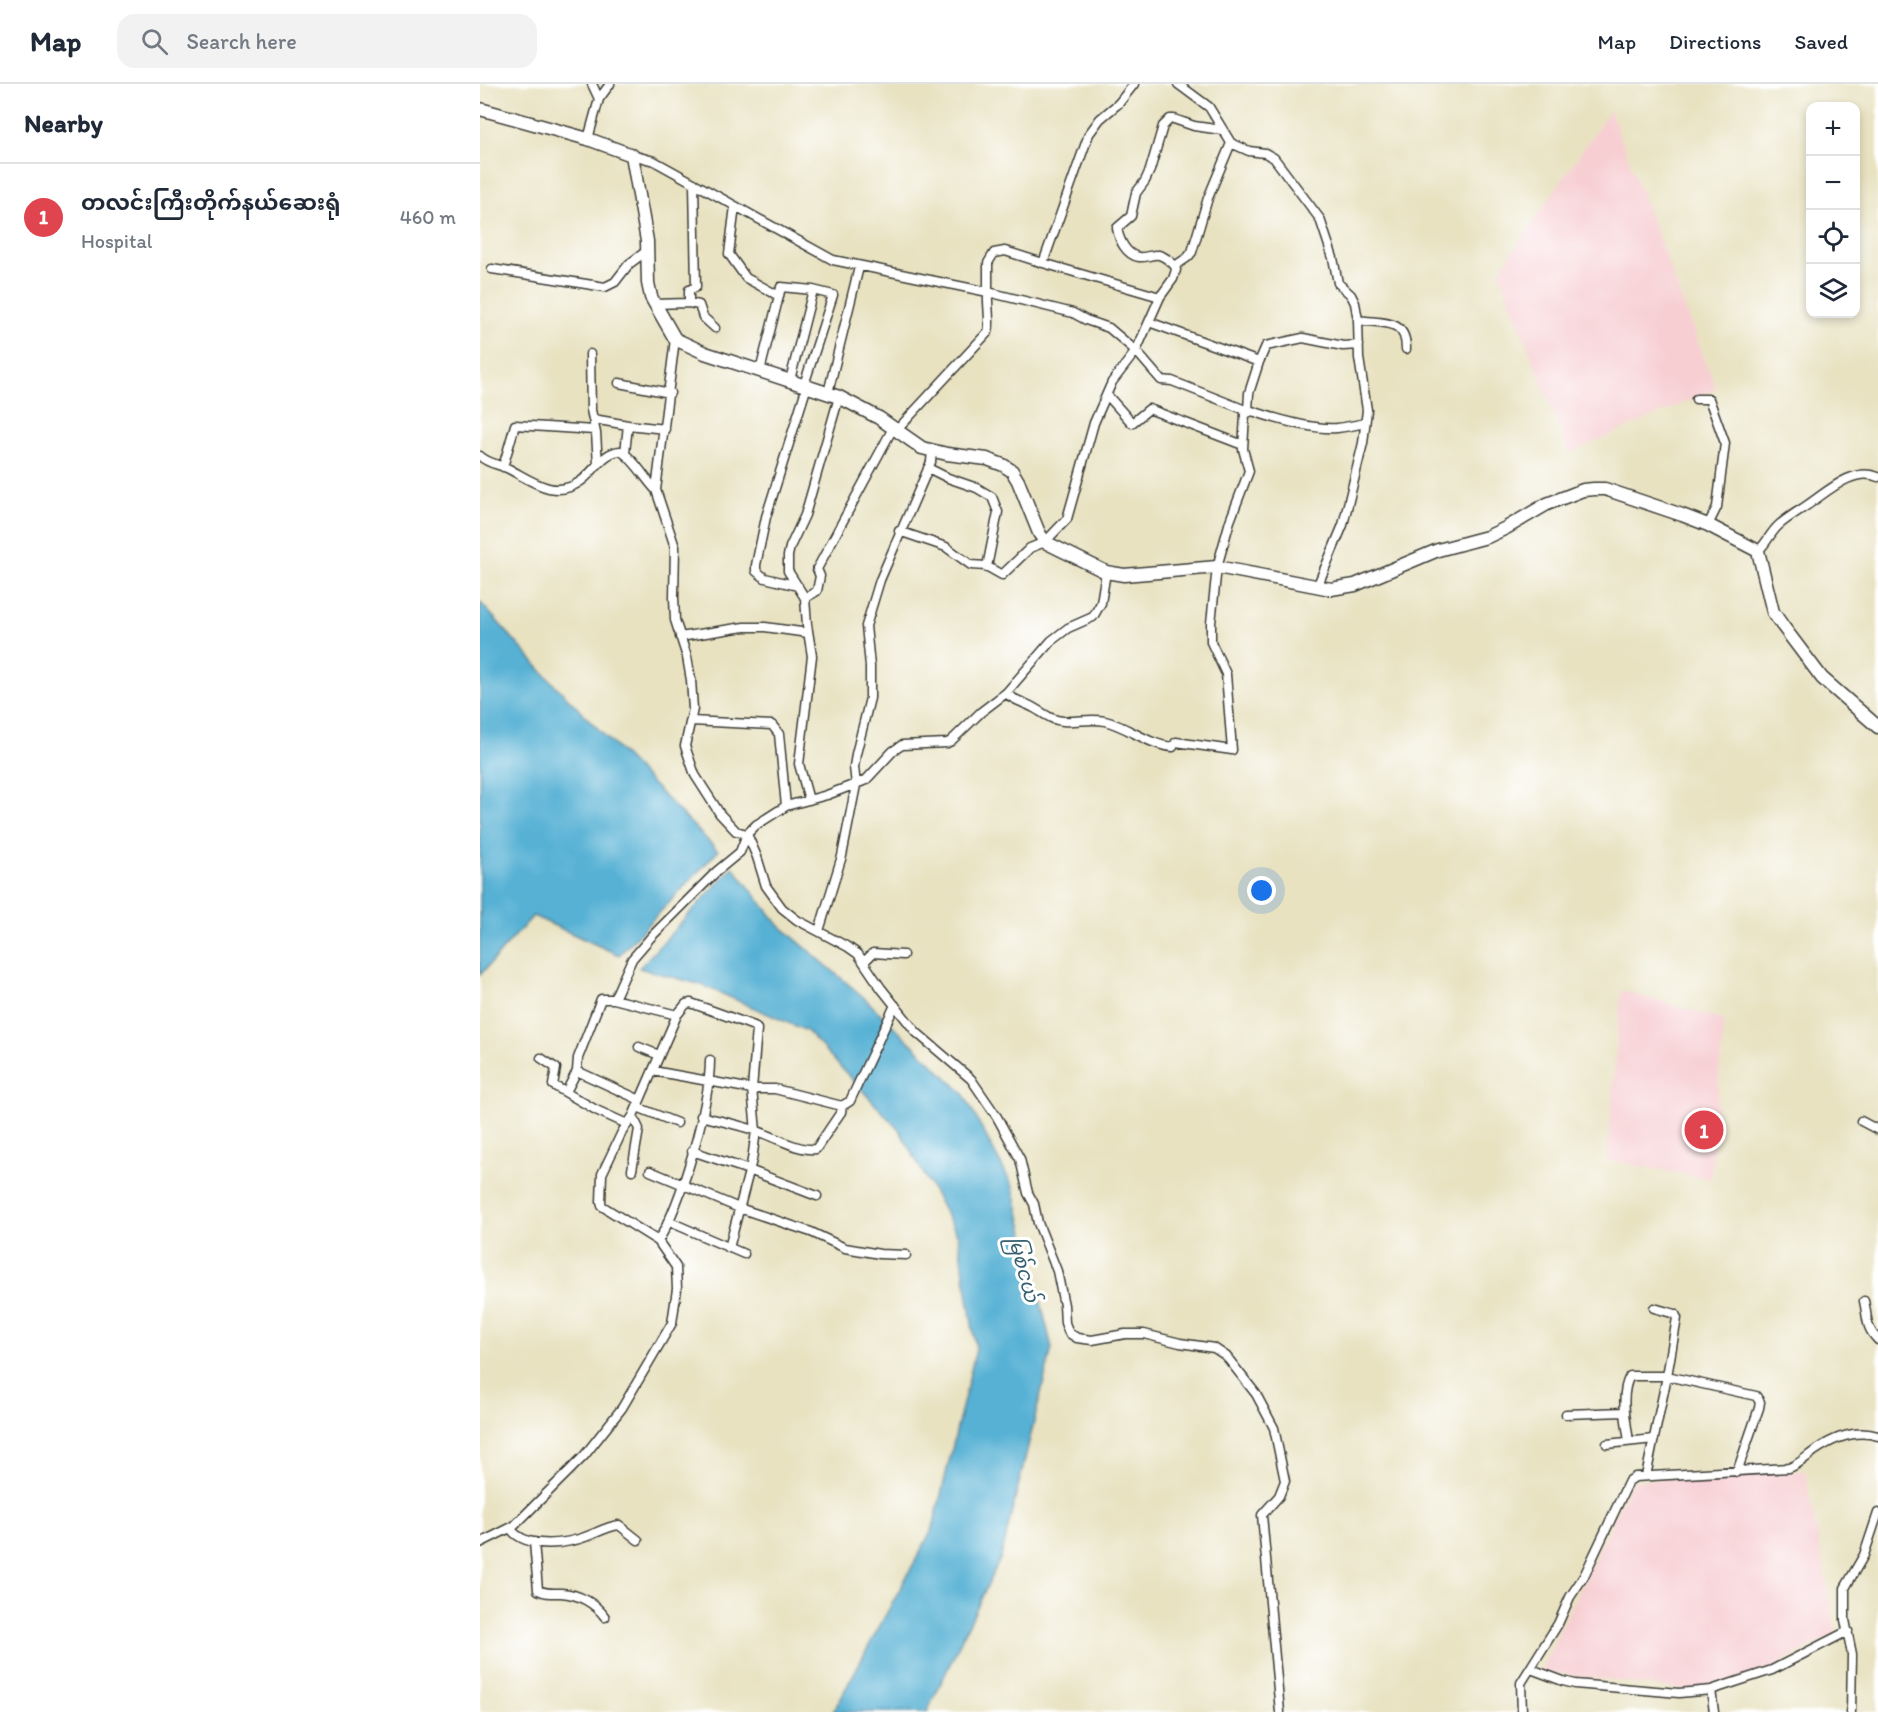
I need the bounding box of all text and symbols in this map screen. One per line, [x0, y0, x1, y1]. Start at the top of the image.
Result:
search box [117, 14, 537, 68]
text: Map [30, 24, 81, 58]
icon: search [138, 25, 171, 58]
text: Search here [186, 28, 297, 55]
text: Map [1598, 29, 1636, 54]
text: Directions [1669, 29, 1761, 54]
text: Saved [1794, 29, 1848, 54]
map controls [1806, 102, 1860, 318]
button: + [1806, 102, 1860, 156]
text: Nearby [24, 107, 103, 139]
button: − [1806, 156, 1860, 210]
text: တလင်းကြီးတိုက်နယ်ဆေးရုံ [81, 189, 341, 216]
text: 1 [39, 205, 48, 229]
text: 460 m [400, 205, 456, 229]
button: locate [1806, 210, 1860, 264]
text: Hospital [81, 229, 153, 253]
button: layers [1806, 264, 1860, 318]
your location [1247, 876, 1276, 905]
pin: 1 [1684, 1108, 1724, 1152]
water label: မြစ်ငယ် [999, 1233, 1047, 1308]

